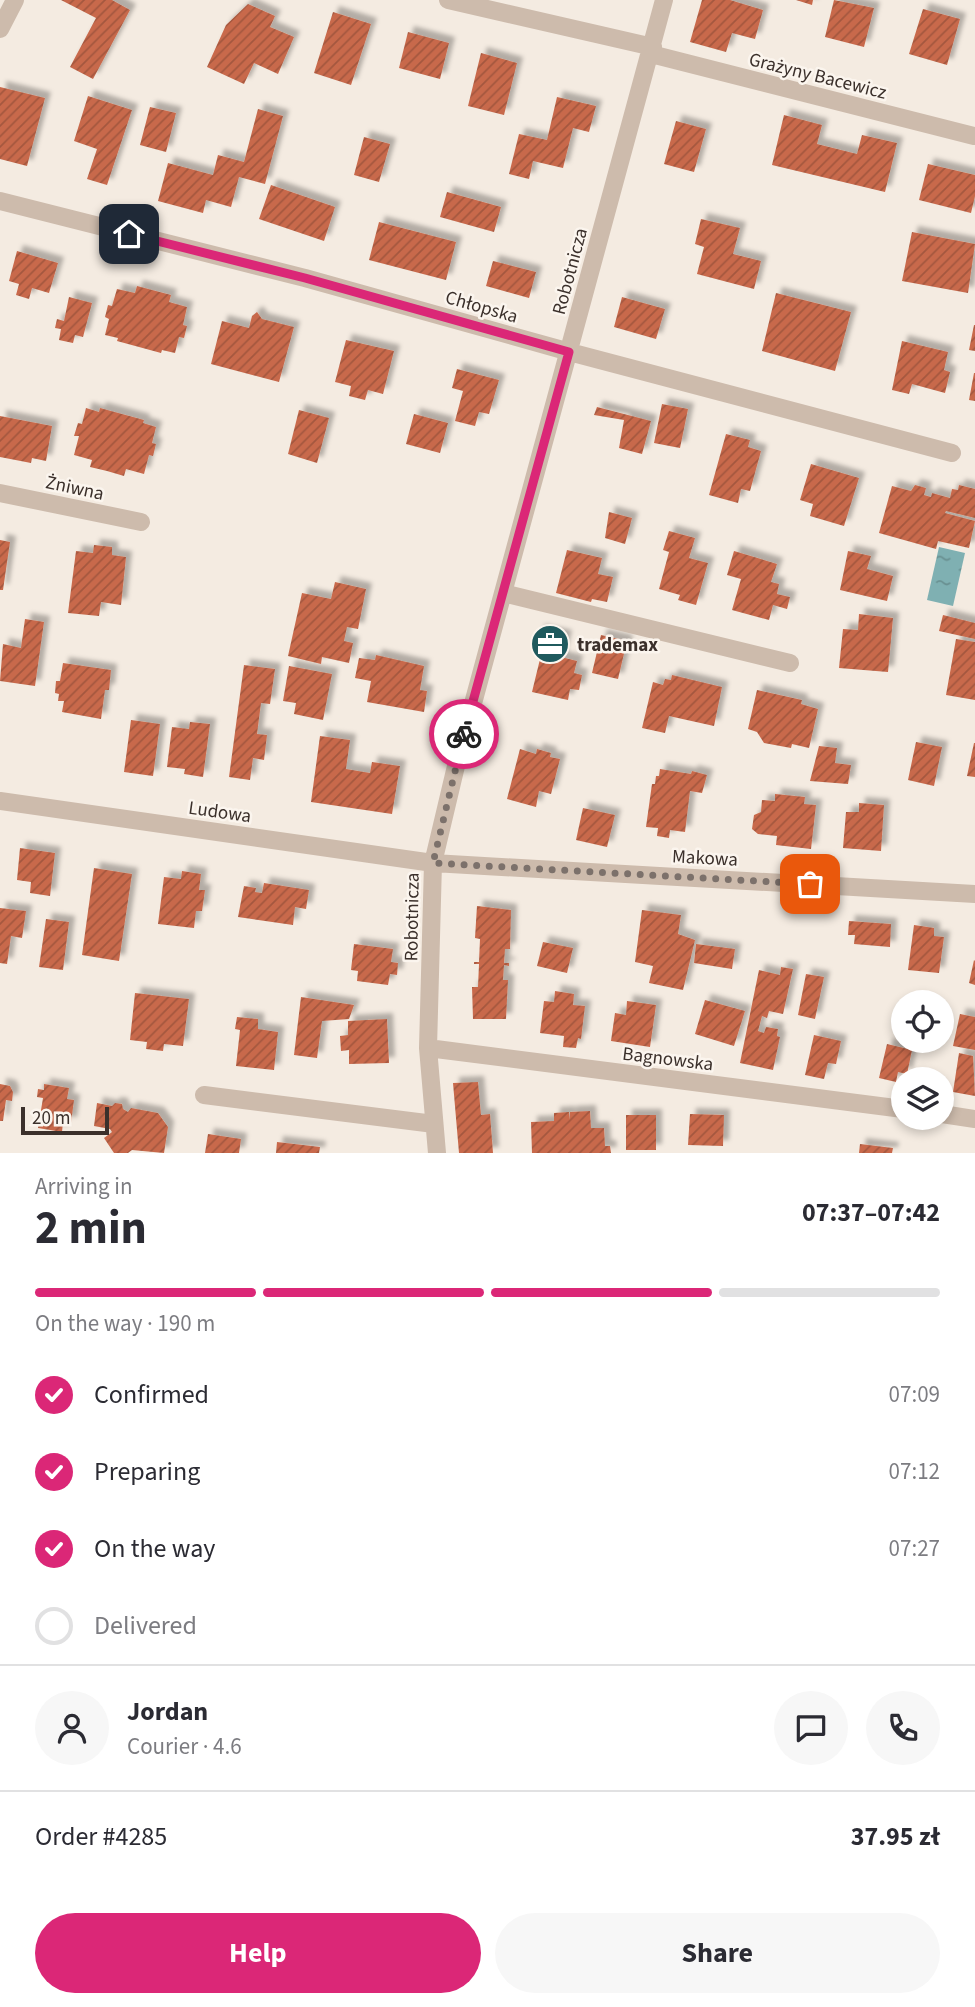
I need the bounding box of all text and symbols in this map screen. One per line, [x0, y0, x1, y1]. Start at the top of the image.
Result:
street label: Grażyny Bacewicz [746, 46, 889, 107]
pin [99, 204, 159, 264]
icon: home [110, 215, 148, 253]
street label: Robotnicza [546, 225, 595, 318]
street label: Chłopska [442, 284, 521, 331]
street label: Żniwna [43, 469, 106, 508]
office icon: trademax [529, 623, 571, 665]
place label: trademax [577, 632, 658, 659]
courier [429, 699, 499, 769]
icon: bike [445, 715, 483, 753]
street label: Ludowa [187, 795, 253, 830]
street label: Makowa [671, 843, 738, 874]
pin [780, 854, 840, 914]
icon: bag [791, 865, 829, 903]
street label: Robotnicza [398, 872, 427, 962]
map controls [891, 990, 954, 1130]
button: locate [891, 990, 954, 1053]
street label: Bagnowska [621, 1041, 715, 1078]
button: layers [891, 1067, 954, 1130]
scale bar [21, 1104, 108, 1136]
text: 20 m [32, 1105, 70, 1132]
text: Arriving in [35, 1170, 133, 1203]
text: 07:37–07:42 [802, 1194, 940, 1231]
text: 2 min [35, 1196, 147, 1261]
text: On the way · 190 m [35, 1307, 215, 1340]
icon: check [35, 1376, 73, 1414]
text: Confirmed [94, 1376, 209, 1413]
text: 07:09 [889, 1378, 940, 1411]
icon: check [35, 1453, 73, 1491]
text: Preparing [94, 1453, 200, 1490]
text: 07:12 [889, 1455, 940, 1488]
icon: check [35, 1530, 73, 1568]
text: On the way [94, 1530, 215, 1567]
text: 07:27 [889, 1532, 940, 1565]
text: Delivered [94, 1607, 197, 1644]
button: person [35, 1691, 109, 1765]
button: chat [774, 1691, 848, 1765]
button: phone [866, 1691, 940, 1765]
text: Jordan [127, 1693, 208, 1730]
text: Courier · 4.6 [127, 1730, 242, 1763]
text: Order #4285 [35, 1818, 167, 1855]
text: 37.95 zł [851, 1818, 940, 1855]
button: Help [35, 1913, 481, 1993]
button: Share [495, 1913, 940, 1993]

